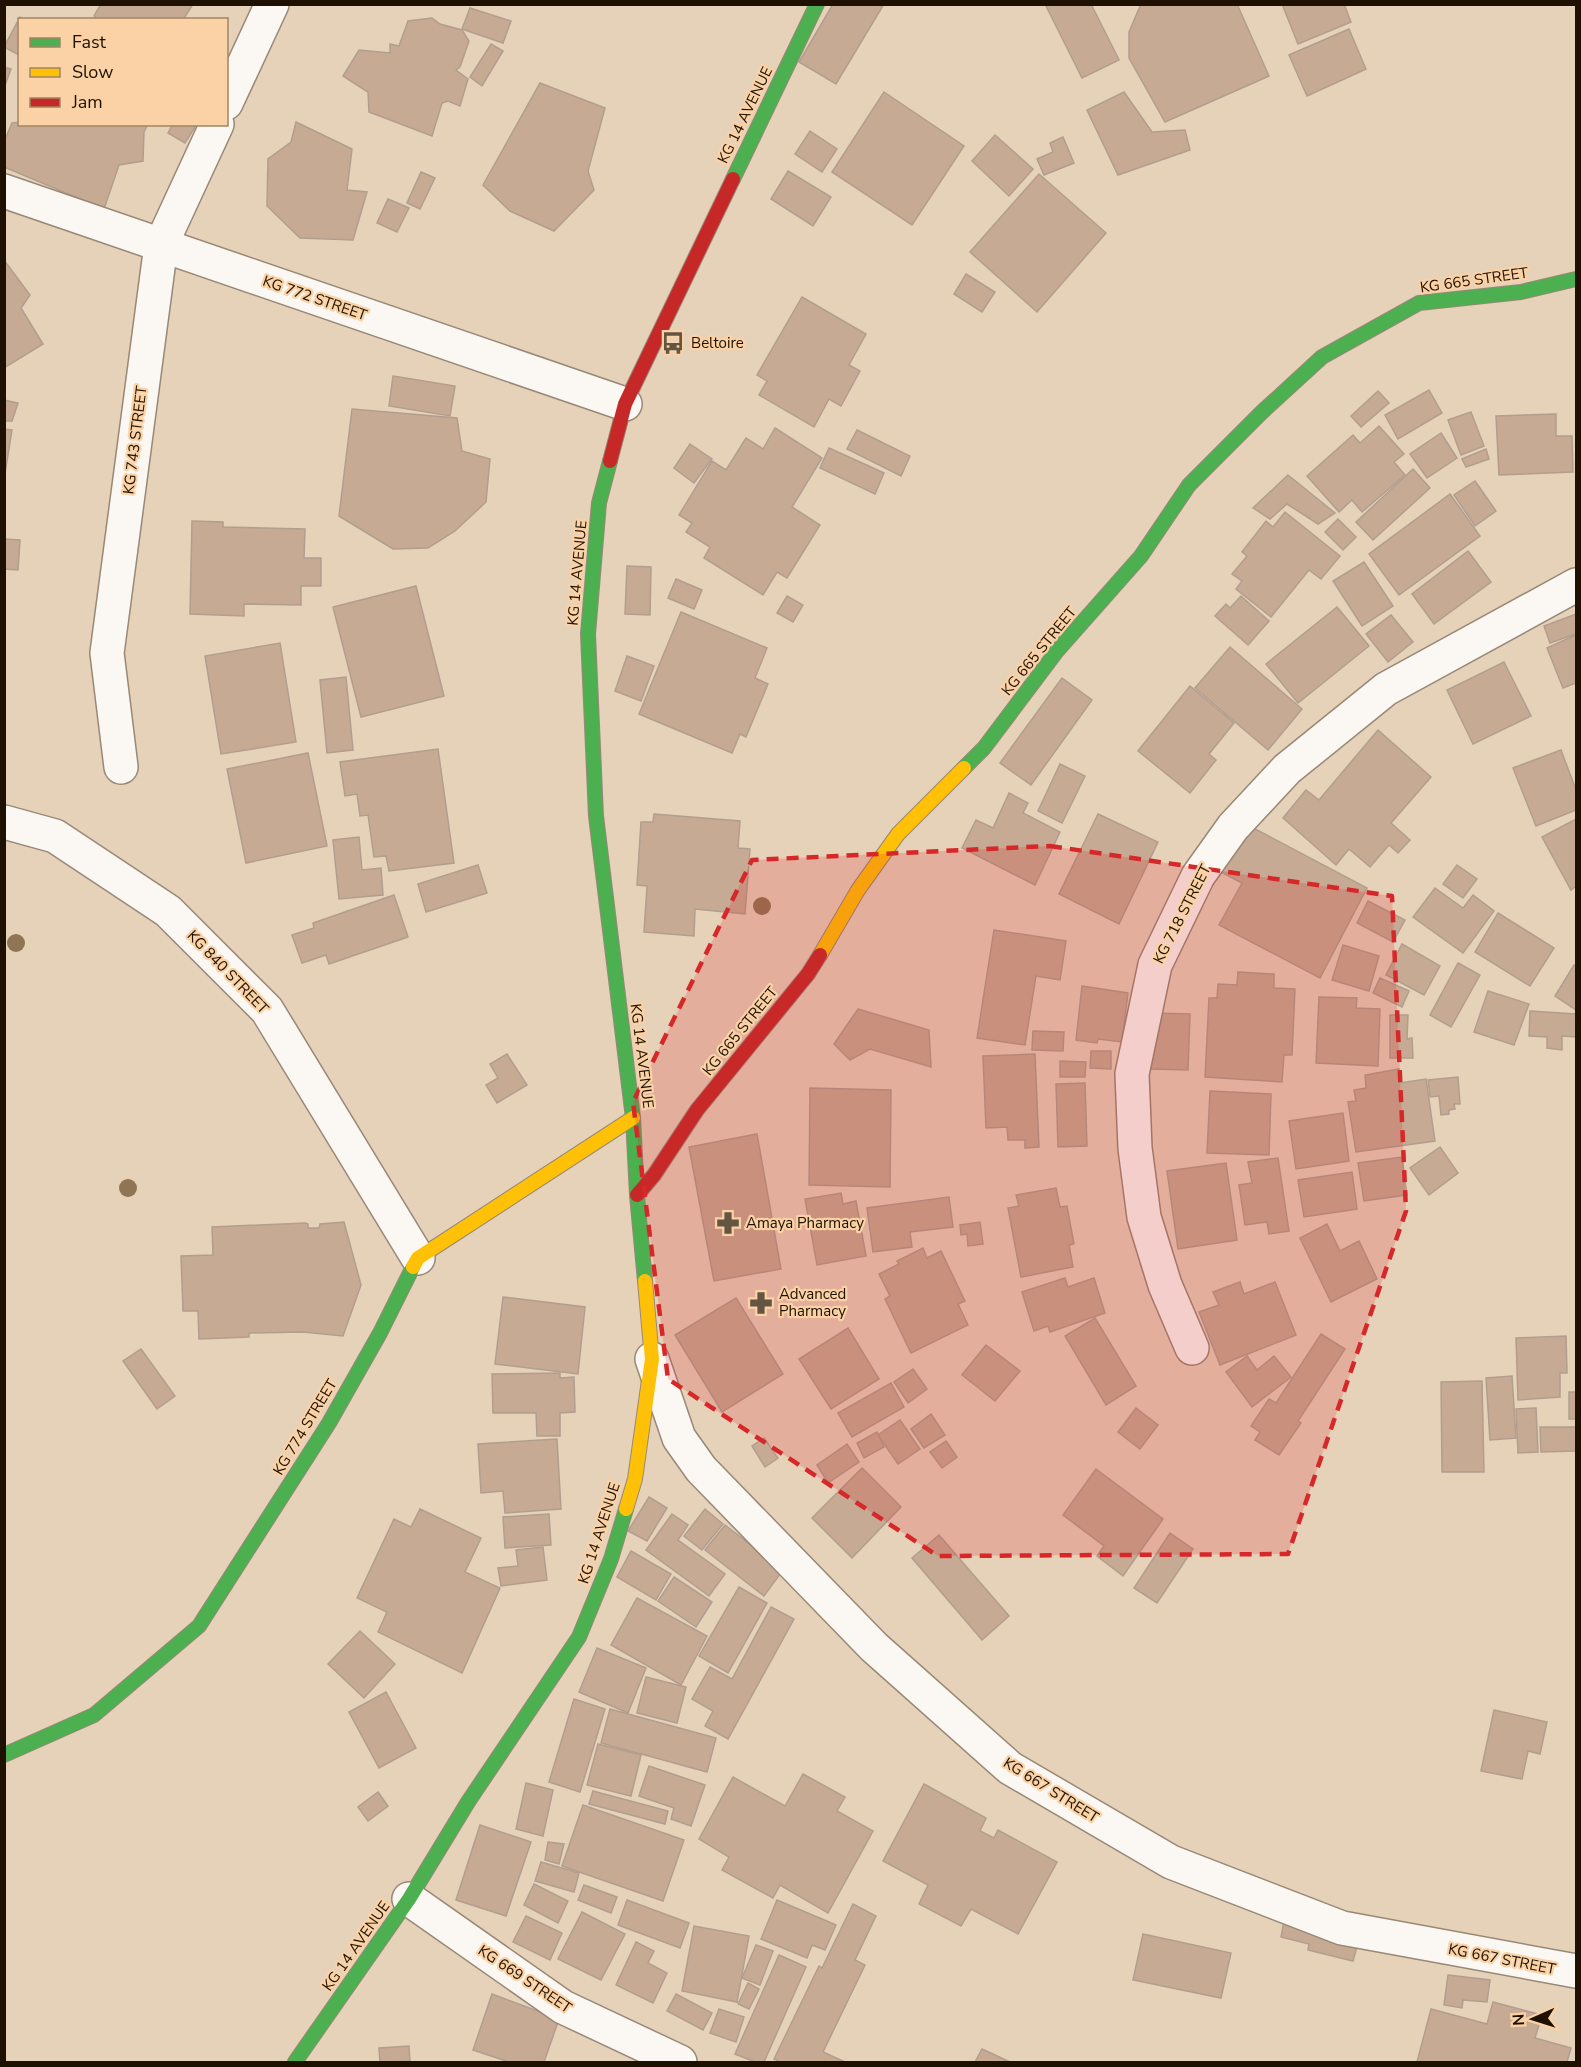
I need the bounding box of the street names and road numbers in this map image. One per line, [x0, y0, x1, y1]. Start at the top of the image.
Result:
street label: KG 14 AVENUE [713, 63, 777, 167]
street label: KG 665 STREET [1419, 263, 1529, 297]
street label: KG 772 STREET [260, 271, 370, 325]
street label: KG 743 STREET [118, 385, 152, 495]
street label: KG 14 AVENUE [562, 520, 592, 626]
street label: KG 665 STREET [997, 602, 1081, 700]
street label: KG 718 STREET [1148, 861, 1216, 967]
street label: KG 840 STREET [183, 926, 273, 1018]
street label: KG 665 STREET [698, 982, 782, 1080]
street label: KG 14 AVENUE [626, 1002, 658, 1110]
street label: KG 774 STREET [268, 1375, 342, 1479]
street label: KG 14 AVENUE [573, 1480, 625, 1586]
street label: KG 667 STREET [1000, 1753, 1102, 1827]
street label: KG 14 AVENUE [318, 1897, 394, 1995]
street label: KG 667 STREET [1447, 1939, 1557, 1979]
street label: KG 669 STREET [474, 1940, 576, 2018]

